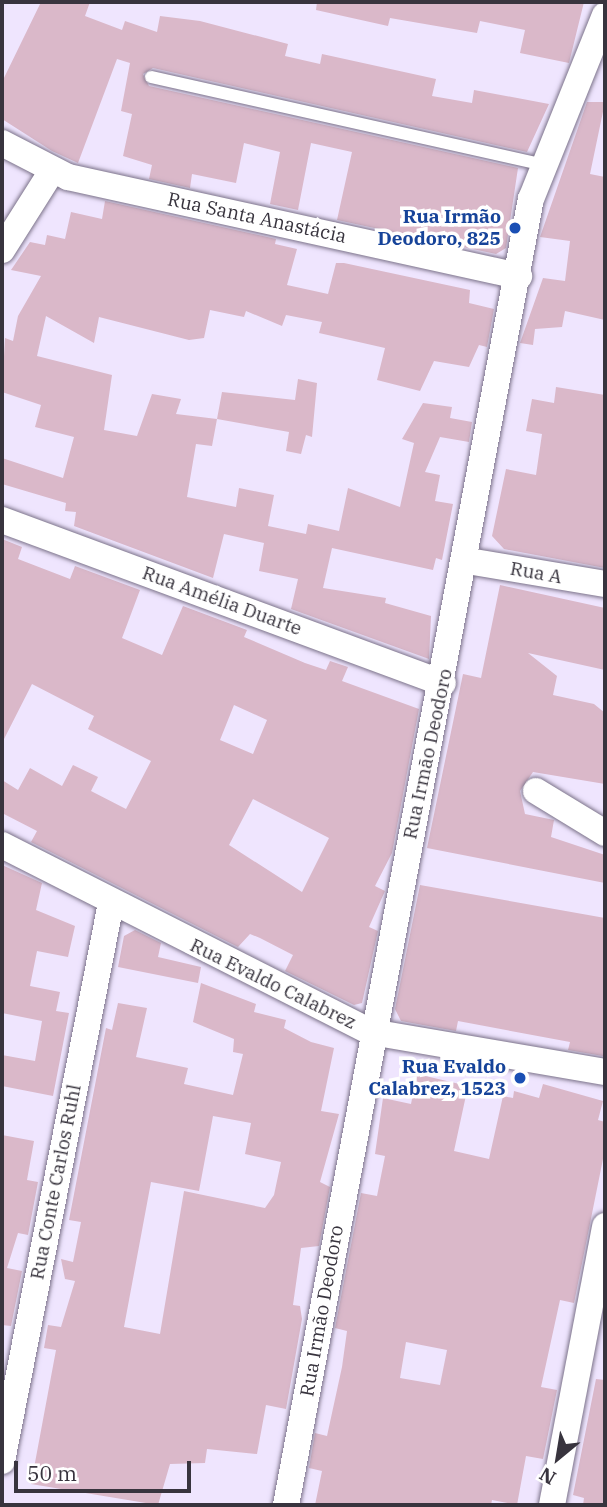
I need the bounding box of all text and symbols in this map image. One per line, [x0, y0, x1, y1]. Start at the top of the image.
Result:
street label: Rua Santa Anastácia [165, 188, 349, 248]
place label: Rua Irmão Deodoro, 825 [377, 206, 501, 250]
marker: Rua Irmão Deodoro, 825 [507, 220, 523, 236]
street label: Rua A [508, 557, 564, 589]
street label: Rua Amélia Duarte [139, 562, 305, 640]
street label: Rua Irmão Deodoro [399, 667, 457, 841]
street label: Rua Evaldo Calabrez [186, 934, 360, 1034]
place label: Rua Evaldo Calabrez, 1523 [368, 1056, 506, 1100]
marker: Rua Evaldo Calabrez, 1523 [512, 1070, 528, 1086]
street label: Rua Conte Carlos Ruhl [26, 1082, 86, 1282]
street label: Rua Irmão Deodoro [296, 1223, 348, 1399]
north arrow [523, 1423, 593, 1493]
scale bar [18, 1448, 194, 1492]
text: 50 m [27, 1459, 77, 1487]
text: N [535, 1462, 560, 1490]

